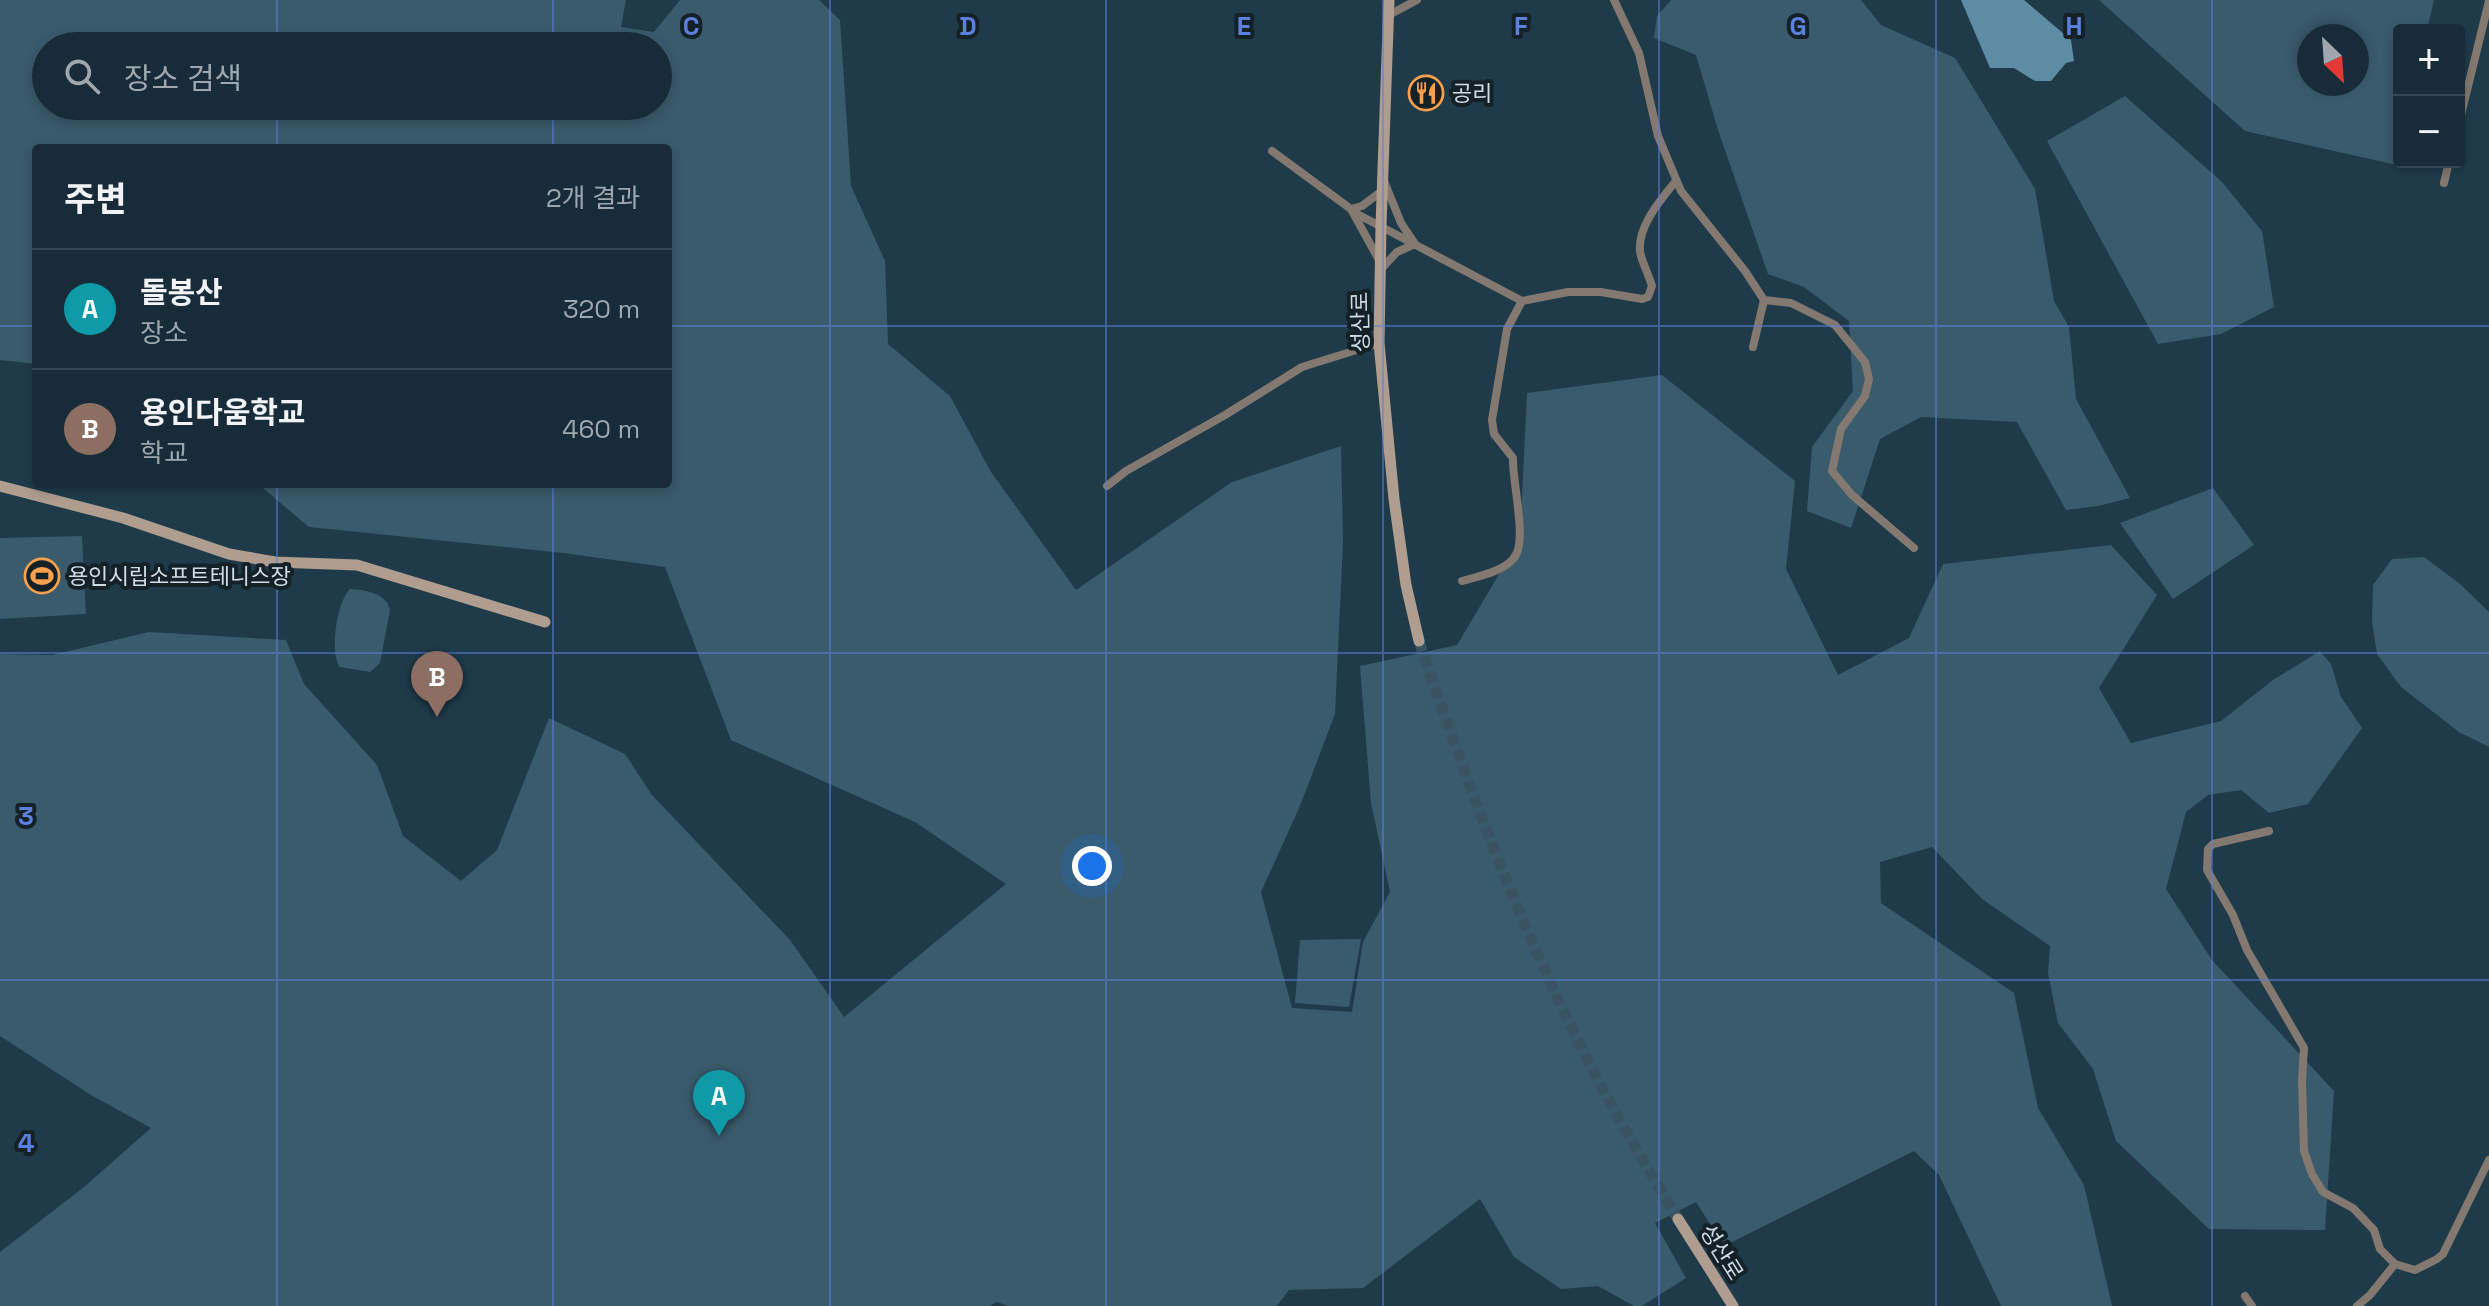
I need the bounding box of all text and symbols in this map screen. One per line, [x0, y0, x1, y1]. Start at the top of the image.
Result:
text: C [683, 9, 699, 43]
text: D [959, 9, 977, 43]
text: E [1237, 9, 1251, 43]
text: F [1514, 9, 1528, 43]
text: G [1789, 9, 1807, 43]
text: H [2065, 9, 2083, 43]
north arrow [2297, 24, 2369, 96]
map controls [2393, 24, 2465, 168]
button: + [2393, 24, 2465, 96]
search box [32, 32, 672, 120]
icon: search [60, 54, 104, 98]
text: 장소 검색 [124, 59, 242, 98]
restaurant icon: 공리 [1407, 74, 1445, 112]
place label: 공리 [1452, 79, 1492, 107]
button: − [2393, 96, 2465, 168]
text: 주변 [64, 178, 127, 221]
text: 2개 결과 [546, 181, 640, 215]
text: 돌봉산 [140, 273, 223, 312]
street label: 성산로 [1345, 291, 1375, 353]
text: A [82, 292, 98, 326]
text: 320 m [563, 292, 640, 326]
text: 장소 [140, 316, 188, 350]
text: 용인다움학교 [140, 393, 306, 432]
text: B [81, 412, 99, 446]
text: 460 m [562, 412, 640, 446]
text: 학교 [140, 436, 188, 470]
sports icon: 용인시립소프트테니스장 [23, 557, 61, 595]
place label: 용인시립소프트테니스장 [68, 562, 291, 590]
pin: B [411, 651, 463, 717]
text: 3 [18, 799, 34, 833]
your location [1072, 846, 1112, 886]
pin: A [693, 1070, 745, 1136]
text: 4 [18, 1126, 34, 1160]
street label: 성산로 [1694, 1219, 1750, 1285]

